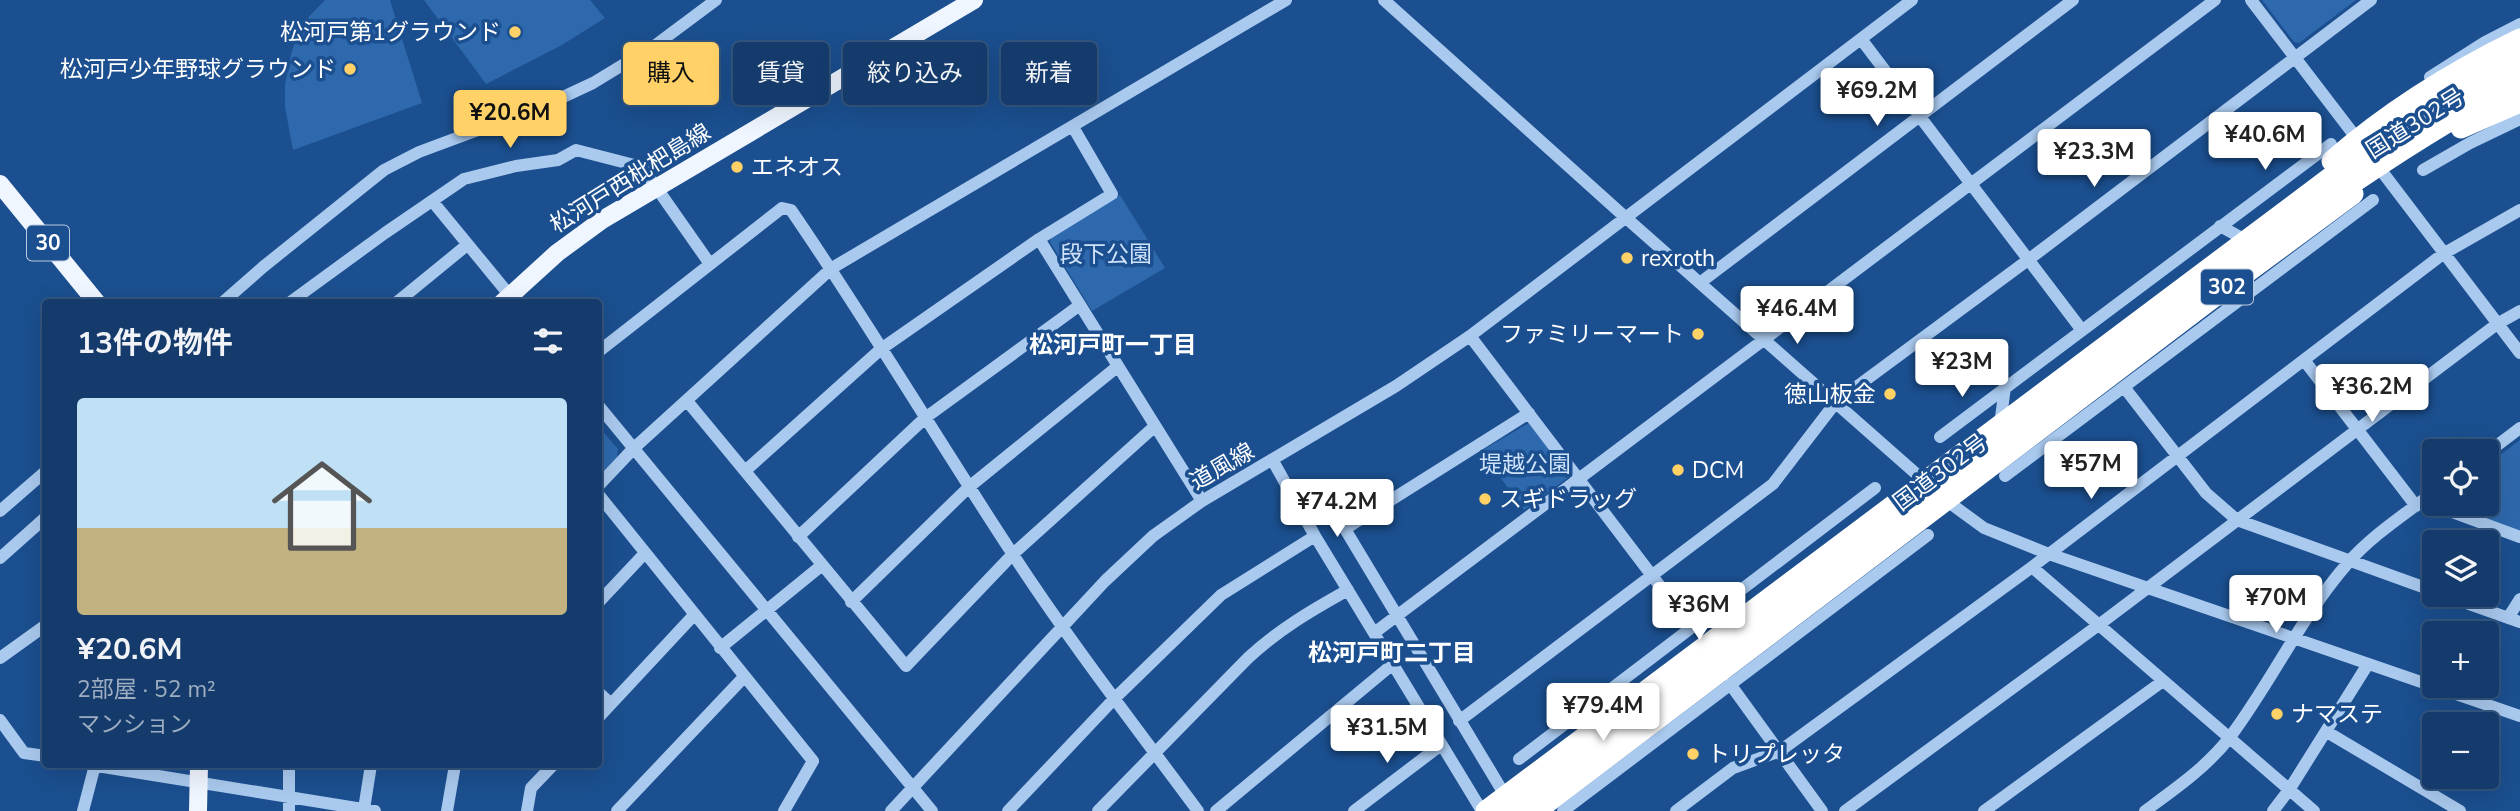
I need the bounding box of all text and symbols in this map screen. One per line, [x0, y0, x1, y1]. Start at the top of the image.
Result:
place label: 松河戸第1グラウンド [280, 17, 501, 48]
marker: 松河戸第1グラウンド [507, 24, 523, 40]
chip: 購入 [623, 42, 719, 105]
chip: 賃貸 [733, 42, 829, 105]
chip: 絞り込み [843, 42, 987, 105]
chip: 新着 [1001, 42, 1097, 105]
place label: 松河戸少年野球グラウンド [60, 54, 336, 85]
marker: 松河戸少年野球グラウンド [342, 61, 358, 77]
pin: ¥69.2M [1820, 68, 1934, 128]
text: ¥69.2M [1837, 75, 1917, 106]
street label: 国道302号 [2360, 81, 2470, 166]
pin: ¥20.6M [453, 90, 567, 150]
text: ¥20.6M [470, 97, 550, 128]
pin: ¥40.6M [2208, 113, 2322, 172]
street label: 松河戸西枇杷島線 [544, 117, 716, 240]
text: ¥40.6M [2225, 119, 2305, 150]
pin: ¥23.3M [2037, 130, 2151, 189]
text: ¥23.3M [2054, 136, 2134, 167]
place label: エネオス [751, 152, 843, 183]
marker: エネオス [729, 159, 745, 175]
road number: 30 [27, 226, 69, 260]
park label: 段下公園 [1060, 239, 1152, 270]
place label: rexroth [1641, 243, 1715, 274]
marker: rexroth [1619, 250, 1635, 266]
road number: 302 [2201, 270, 2253, 304]
pin: ¥46.4M [1740, 286, 1854, 346]
text: ¥46.4M [1757, 293, 1837, 324]
place label: ファミリーマート [1500, 319, 1684, 350]
icon: filters [529, 322, 567, 360]
text: 13件の物件 [77, 323, 233, 364]
marker: ファミリーマート [1690, 326, 1706, 342]
district label: 松河戸町一丁目 [1029, 329, 1197, 361]
pin: ¥23M [1921, 340, 2003, 399]
text: ¥23M [1931, 346, 1993, 377]
pin: ¥36.2M [2315, 364, 2429, 424]
text: ¥36.2M [2332, 371, 2412, 402]
place label: 徳山板金 [1784, 379, 1876, 410]
marker: 徳山板金 [1882, 386, 1898, 402]
street label: 国道302号 [1887, 427, 1994, 518]
street label: 道風線 [1185, 436, 1260, 497]
map controls [2422, 439, 2499, 789]
button: locate [2422, 439, 2499, 516]
pin: ¥57M [2050, 442, 2132, 501]
icon: home [259, 443, 385, 569]
text: ¥57M [2060, 448, 2122, 479]
park label: 堤越公園 [1479, 449, 1571, 480]
place label: DCM [1692, 455, 1744, 486]
marker: DCM [1670, 462, 1686, 478]
pin: ¥74.2M [1280, 480, 1394, 539]
place label: スギドラッグ [1499, 484, 1637, 515]
text: ¥74.2M [1297, 486, 1377, 517]
marker: スギドラッグ [1477, 491, 1493, 507]
button: layers [2422, 530, 2499, 607]
pin: ¥70M [2235, 576, 2317, 635]
pin: ¥36M [1658, 582, 1740, 642]
text: ¥70M [2245, 582, 2307, 613]
text: ¥36M [1668, 589, 1730, 620]
button: + [2422, 621, 2499, 698]
text: ¥20.6M [77, 629, 182, 670]
district label: 松河戸町二丁目 [1308, 637, 1476, 669]
text: 2部屋 · 52 m² [77, 674, 216, 705]
pin: ¥79.4M [1546, 684, 1660, 743]
text: ¥79.4M [1563, 690, 1643, 721]
place label: ナマステ [2291, 699, 2383, 730]
pin: ¥31.5M [1330, 706, 1444, 765]
marker: ナマステ [2269, 706, 2285, 722]
text: マンション [77, 709, 192, 740]
text: ¥31.5M [1347, 712, 1427, 743]
button: − [2422, 712, 2499, 789]
place label: トリプレッタ [1707, 739, 1845, 770]
marker: トリプレッタ [1685, 746, 1701, 762]

